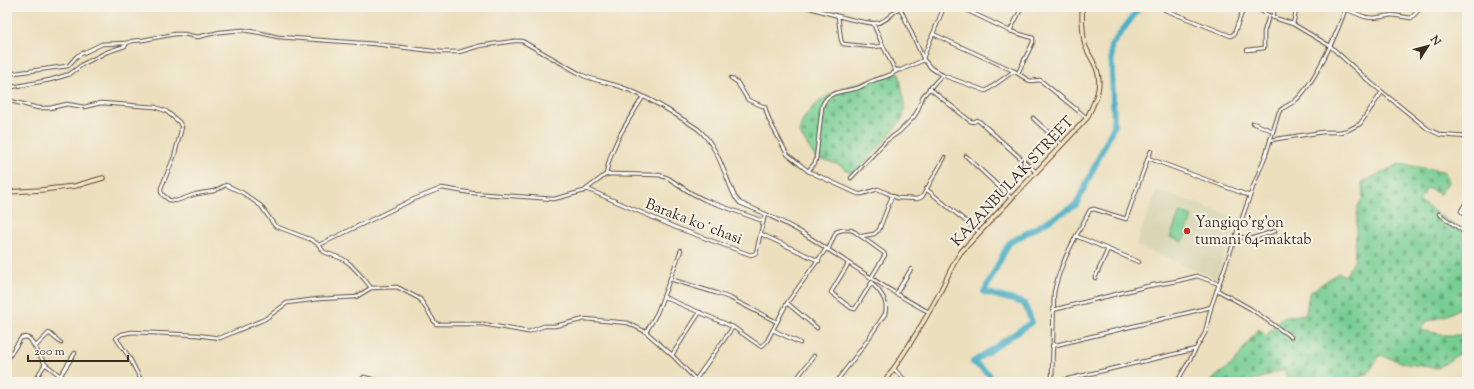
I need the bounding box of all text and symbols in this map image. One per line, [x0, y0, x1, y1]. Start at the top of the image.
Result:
north arrow [1408, 26, 1448, 66]
text: N [1426, 32, 1444, 49]
street label: KAZANBULAK STREET [947, 112, 1080, 252]
street label: Baraka koʻchasi [642, 194, 745, 251]
place label: Yangiqo’rg’on tumani 64-maktab [1195, 213, 1312, 251]
marker: Yangiqo’rg’on tumani 64-maktab [1182, 226, 1192, 236]
scale bar [28, 337, 128, 363]
text: 200 m [34, 343, 65, 361]

